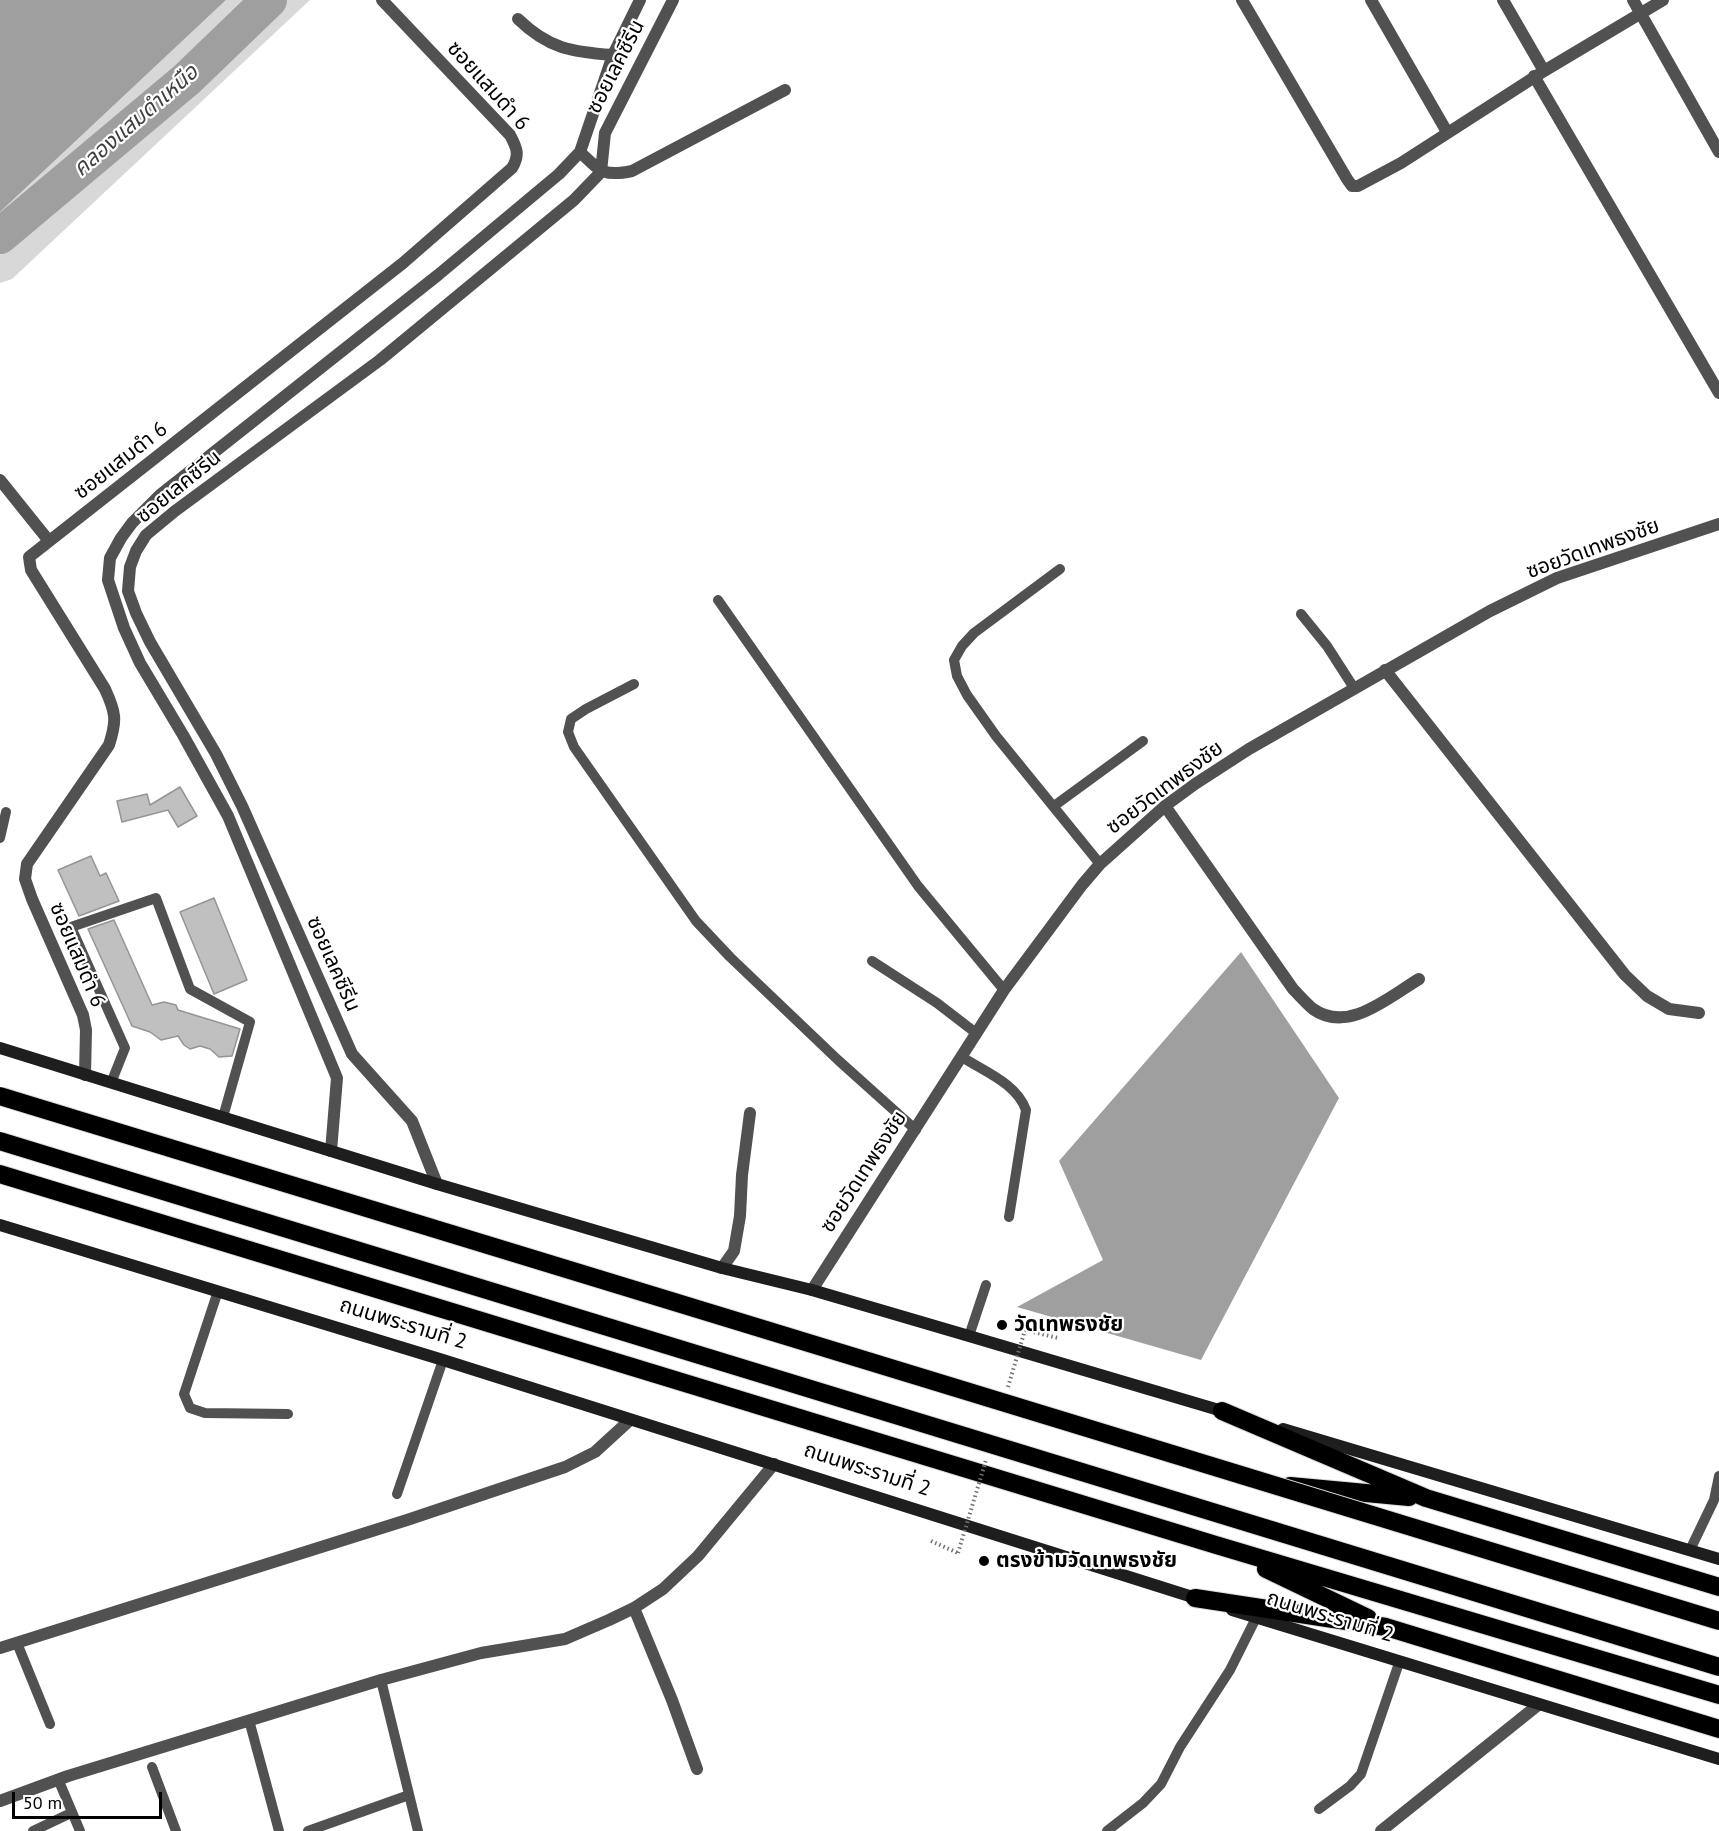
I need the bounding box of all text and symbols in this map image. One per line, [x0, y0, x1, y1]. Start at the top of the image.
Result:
street label: ซอยเลคซีรีน [582, 16, 650, 118]
street label: ซอยแสมดำ 6 [441, 36, 535, 136]
water label: คลองแสมดำเหนือ [68, 60, 204, 182]
street label: ซอยแสมดำ 6 [69, 417, 173, 505]
street label: ซอยเลคซีรีน [131, 445, 227, 529]
street label: ซอยวัดเทพธงชัย [1523, 513, 1663, 585]
street label: ซอยวัดเทพธงชัย [1102, 736, 1228, 840]
street label: ซอยแสมดำ 6 [44, 899, 110, 1011]
street label: ซอยเลคซีรีน [301, 912, 365, 1016]
street label: ซอยวัดเทพธงชัย [815, 1107, 913, 1237]
street label: ถนนพระรามที่ 2 [336, 1293, 470, 1355]
place label: วัดเทพธงชัย [1014, 1312, 1123, 1338]
marker: วัดเทพธงชัย [995, 1318, 1009, 1332]
street label: ถนนพระรามที่ 2 [800, 1438, 934, 1502]
place label: ตรงข้ามวัดเทพธงชัย [996, 1548, 1177, 1574]
marker: ตรงข้ามวัดเทพธงชัย [977, 1554, 991, 1568]
street label: ถนนพระรามที่ 2 [1263, 1586, 1397, 1648]
scale bar [15, 1780, 165, 1818]
text: 50 m [23, 1791, 62, 1814]

